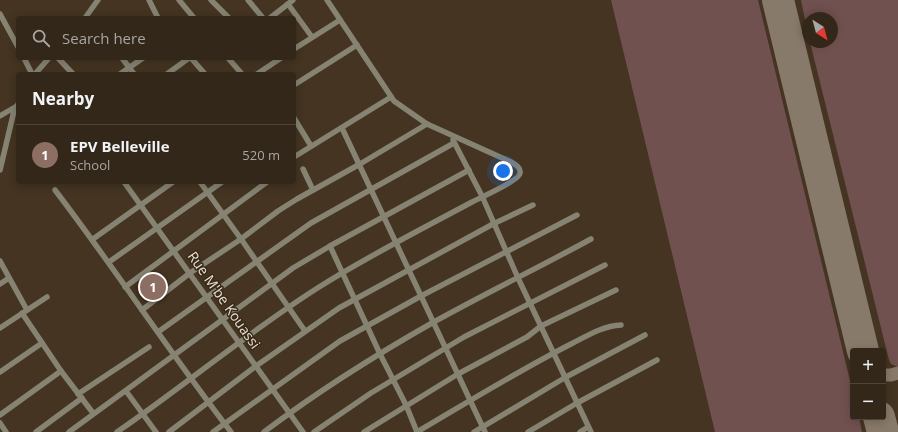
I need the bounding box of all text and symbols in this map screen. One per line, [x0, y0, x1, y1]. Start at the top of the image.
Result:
north arrow [802, 12, 838, 48]
search box [16, 16, 296, 60]
icon: search [30, 27, 52, 49]
text: Search here [62, 28, 146, 48]
text: Nearby [32, 87, 94, 110]
text: EPV Belleville [70, 136, 170, 156]
text: 1 [41, 146, 49, 164]
text: 520 m [242, 146, 280, 164]
text: School [70, 156, 110, 174]
your location [493, 161, 513, 181]
street label: Rue M'be Kouassi [184, 247, 265, 352]
pin: 1 [140, 272, 166, 302]
map controls [850, 348, 886, 420]
button: + [850, 348, 886, 384]
button: − [850, 384, 886, 420]

